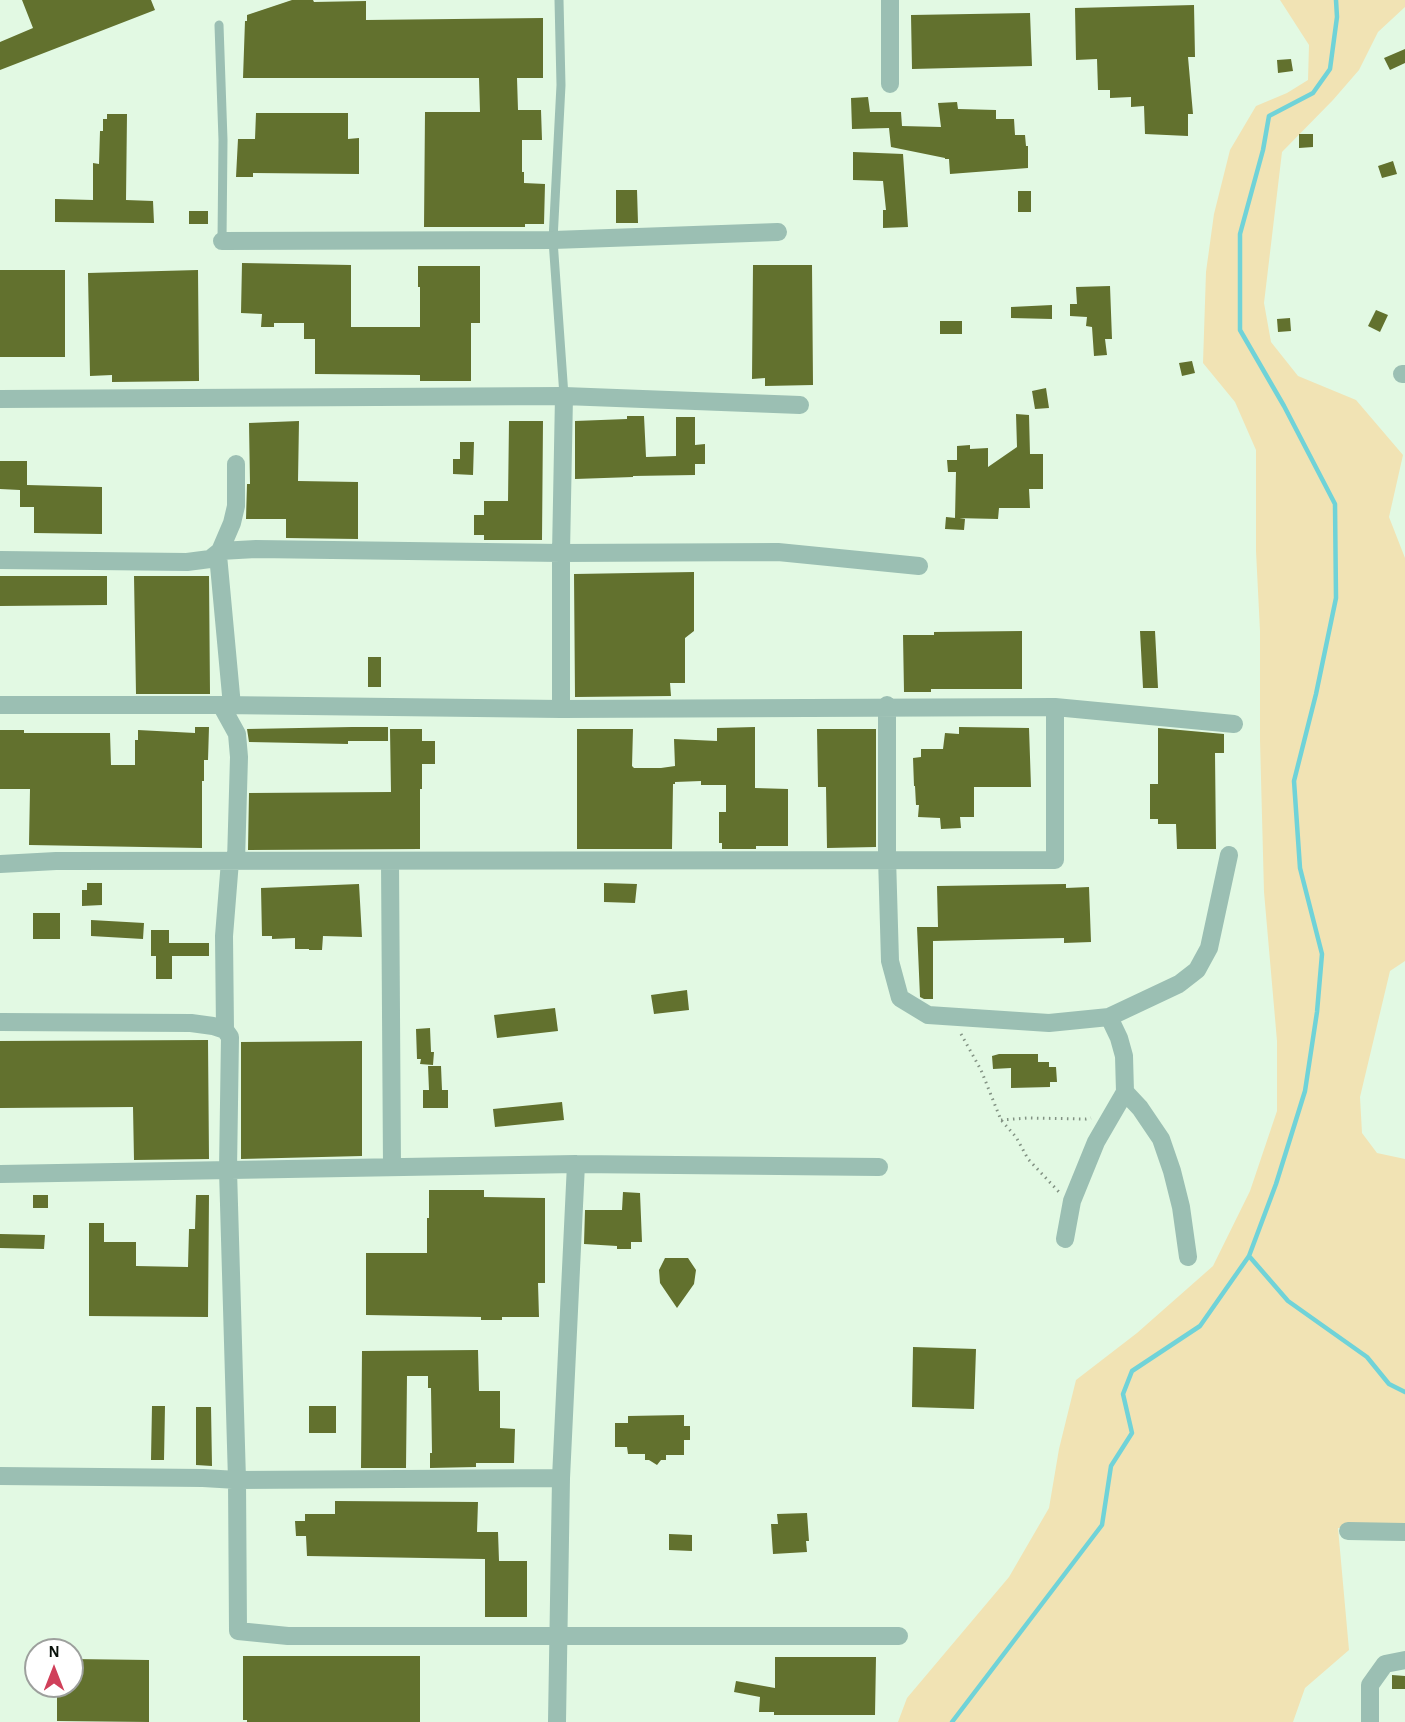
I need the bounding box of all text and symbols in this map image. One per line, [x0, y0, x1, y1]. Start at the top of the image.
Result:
north arrow [24, 1638, 84, 1698]
text: N [48, 1644, 60, 1660]

